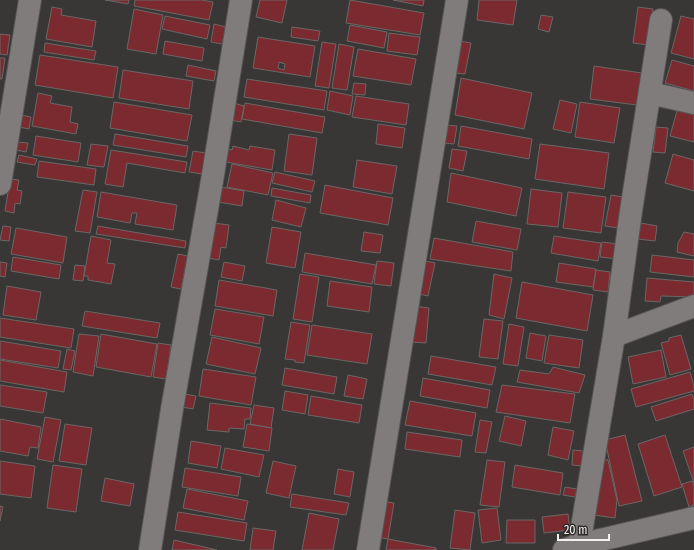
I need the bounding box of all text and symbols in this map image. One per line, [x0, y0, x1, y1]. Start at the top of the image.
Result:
scale bar [558, 516, 609, 542]
text: 20 m [564, 523, 588, 537]

